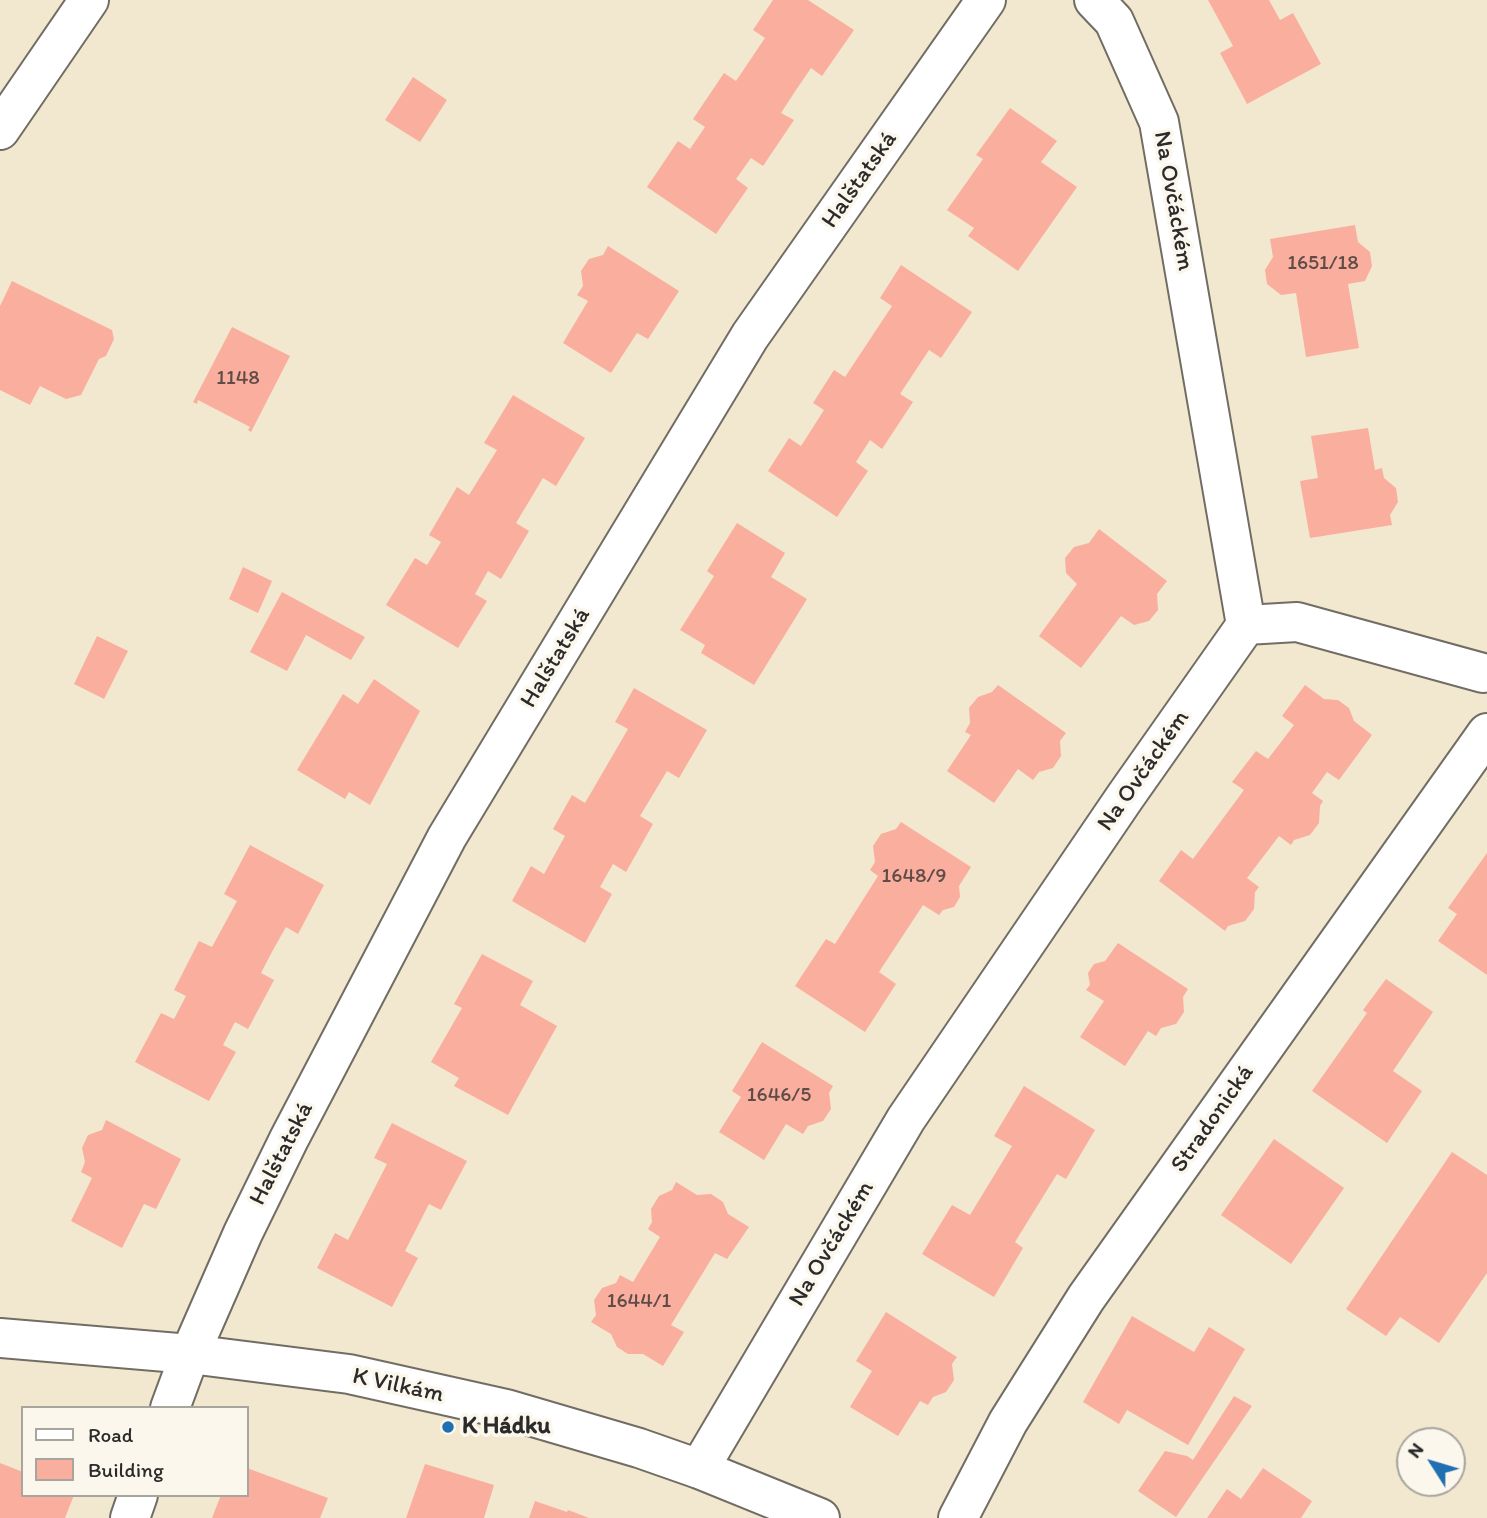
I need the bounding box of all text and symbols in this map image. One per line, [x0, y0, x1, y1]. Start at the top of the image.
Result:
street label: Halštatská [816, 126, 904, 234]
street label: Na Ovčáckém [1147, 129, 1199, 273]
house number: 1651/18 [1287, 251, 1359, 277]
house number: 1148 [216, 366, 260, 392]
street label: Halštatská [515, 603, 597, 713]
street label: Na Ovčáckém [1092, 705, 1196, 837]
house number: 1648/9 [882, 864, 946, 890]
street label: Stradonická [1165, 1060, 1261, 1178]
house number: 1646/5 [747, 1083, 811, 1109]
street label: Halštatská [244, 1098, 320, 1210]
street label: Na Ovčáckém [783, 1176, 881, 1312]
house number: 1644/1 [607, 1289, 671, 1315]
street label: K Vilkám [350, 1362, 446, 1410]
legend [21, 1406, 248, 1497]
place label: K Hádku [462, 1413, 551, 1441]
marker: K Hádku [440, 1419, 456, 1435]
text: Road [88, 1422, 133, 1447]
north arrow [1396, 1427, 1466, 1497]
text: N [1402, 1438, 1428, 1462]
text: Building [88, 1457, 164, 1482]

